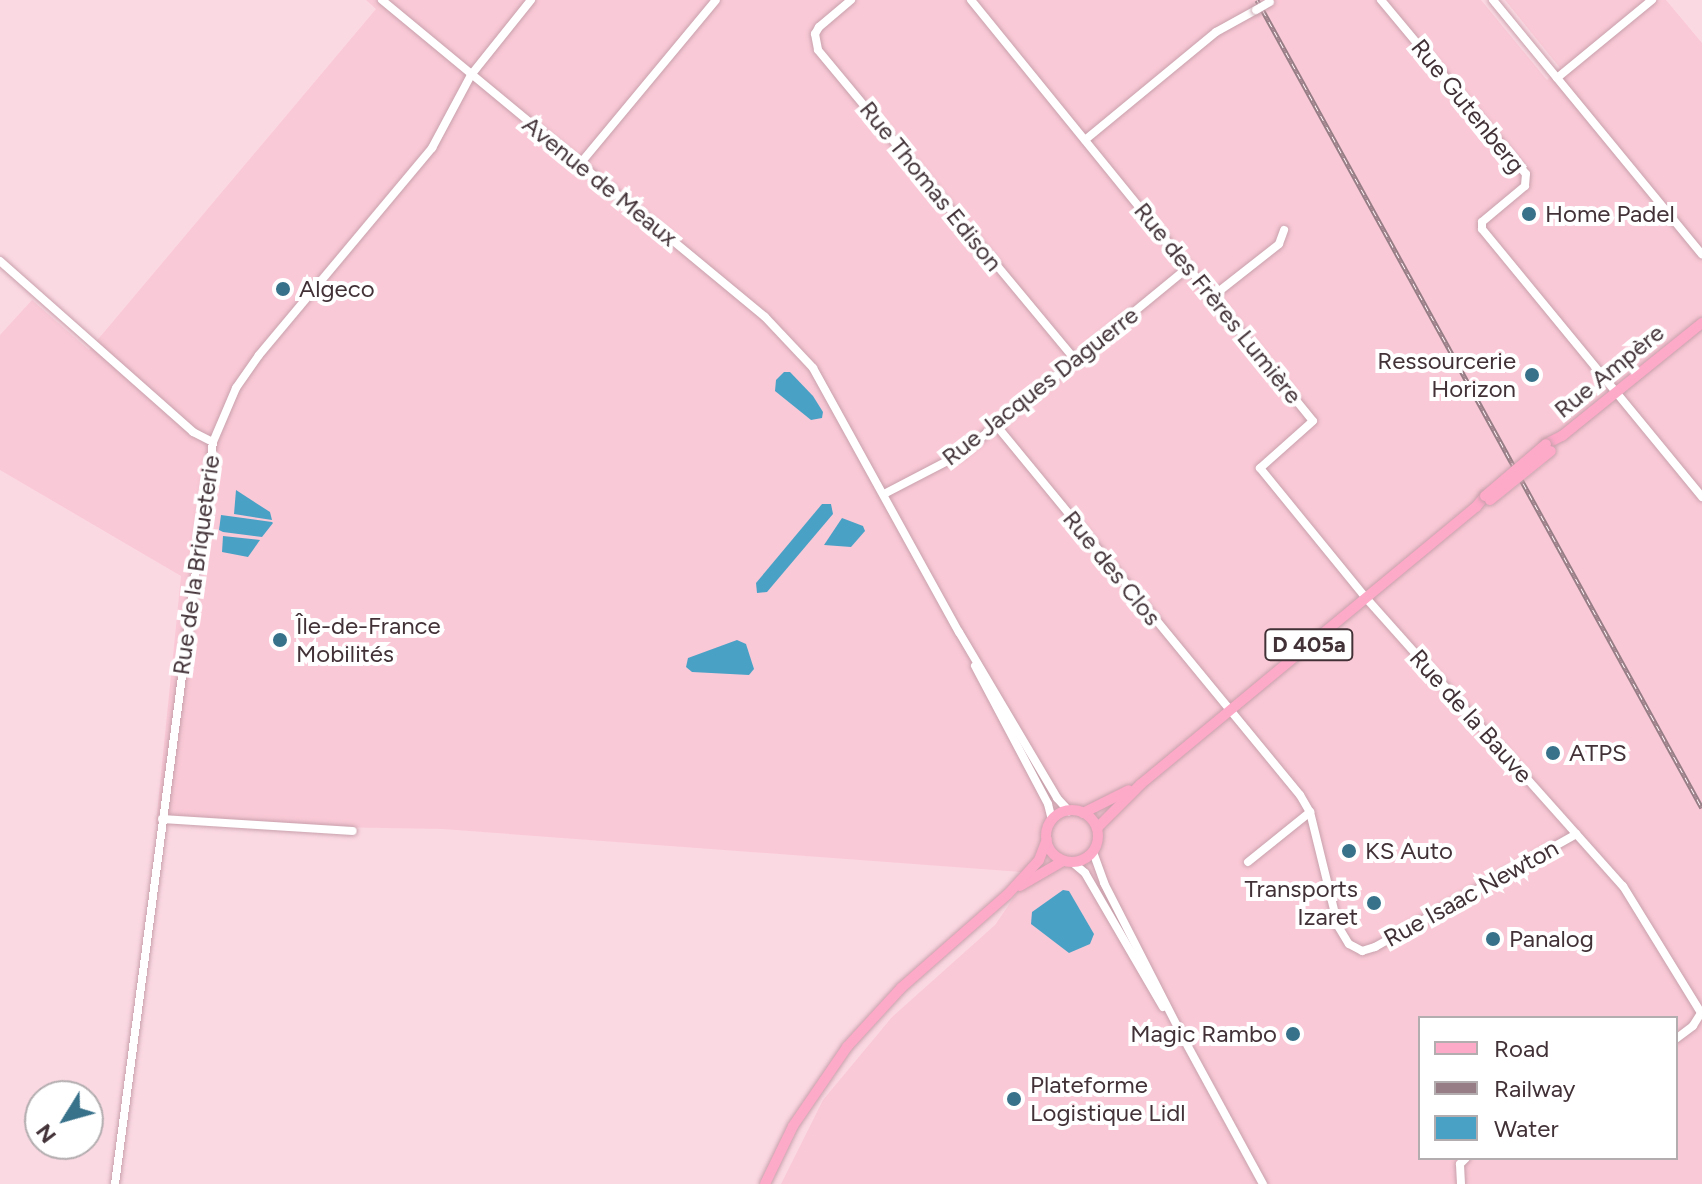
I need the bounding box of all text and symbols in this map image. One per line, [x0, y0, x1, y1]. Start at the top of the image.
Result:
street label: Rue Gutenberg [1405, 33, 1531, 179]
street label: Rue Thomas Edison [854, 95, 1008, 277]
street label: Avenue de Meaux [517, 110, 683, 252]
street label: Rue des Frères Lumière [1128, 197, 1308, 409]
place label: Home Padel [1545, 200, 1675, 228]
marker: Home Padel [1520, 205, 1538, 223]
place label: Algeco [299, 275, 375, 303]
marker: Algeco [274, 280, 292, 298]
street label: Rue Jacques Daguerre [936, 300, 1144, 472]
street label: Rue Ampère [1548, 318, 1670, 424]
place label: Ressourcerie Horizon [1377, 347, 1516, 403]
marker: Ressourcerie Horizon [1523, 366, 1541, 384]
street label: Rue de la Briqueterie [166, 453, 226, 677]
street label: Rue des Clos [1057, 505, 1167, 631]
place label: Île-de-France Mobilités [296, 612, 441, 668]
road number: D 405a [1263, 627, 1355, 663]
marker: Île-de-France Mobilités [271, 631, 289, 649]
street label: Rue de la Bauve [1404, 643, 1538, 789]
place label: ATPS [1569, 739, 1627, 767]
marker: ATPS [1544, 744, 1562, 762]
street label: Rue Isaac Newton [1379, 833, 1563, 953]
place label: KS Auto [1365, 837, 1453, 865]
marker: KS Auto [1340, 842, 1358, 860]
place label: Transports Izaret [1244, 875, 1358, 931]
marker: Transports Izaret [1365, 894, 1383, 912]
place label: Panalog [1509, 925, 1594, 953]
marker: Panalog [1484, 930, 1502, 948]
legend [1418, 1016, 1678, 1160]
place label: Magic Rambo [1130, 1020, 1277, 1048]
marker: Magic Rambo [1284, 1025, 1302, 1043]
text: Road [1494, 1034, 1549, 1063]
place label: Plateforme Logistique Lidl [1030, 1071, 1186, 1127]
text: Railway [1494, 1074, 1575, 1103]
north arrow [24, 1080, 104, 1160]
marker: Plateforme Logistique Lidl [1005, 1090, 1023, 1108]
text: Water [1494, 1114, 1559, 1143]
text: N [30, 1119, 62, 1148]

